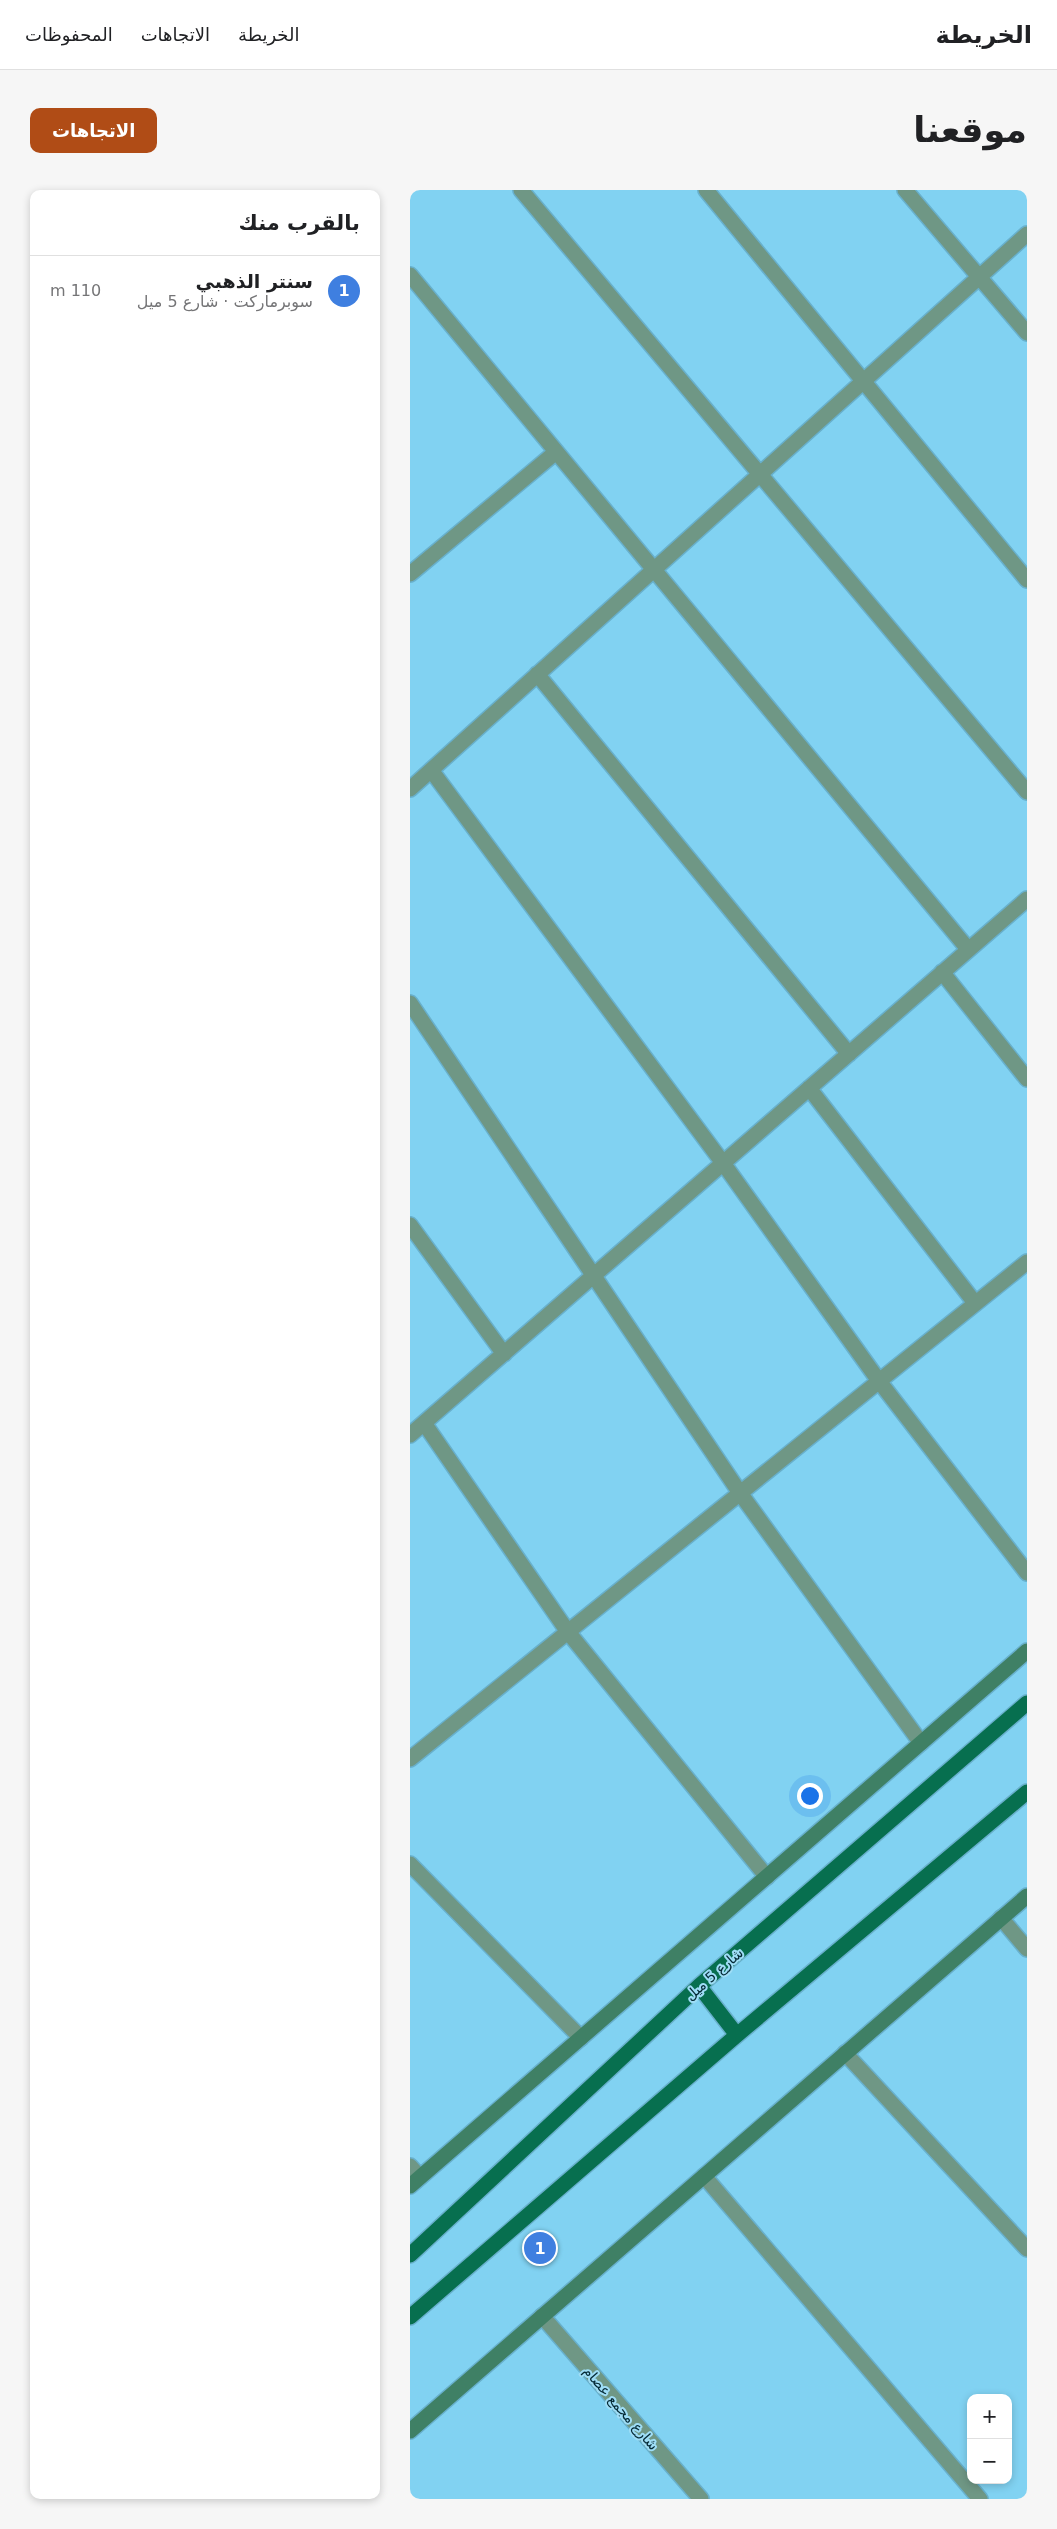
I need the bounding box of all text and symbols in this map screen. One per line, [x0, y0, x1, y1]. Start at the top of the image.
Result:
text: الخريطة [936, 21, 1032, 49]
text: المحفوظات [25, 24, 113, 45]
text: الاتجاهات [141, 24, 210, 45]
text: الخريطة [238, 24, 299, 45]
button: الاتجاهات [30, 108, 157, 153]
text: موقعنا [913, 110, 1027, 150]
text: بالقرب منك [239, 211, 360, 235]
text: سنتر الذهبي [196, 270, 313, 292]
text: 110 m [50, 281, 101, 300]
text: 1 [338, 281, 350, 300]
text: سوبرماركت · شارع 5 ميل [137, 292, 313, 311]
your location [797, 1783, 823, 1809]
street label: شارع 5 ميل [682, 1945, 747, 2004]
pin: 1 [524, 2229, 556, 2267]
street label: شارع مجمع عصام [580, 2363, 662, 2454]
map controls [967, 2394, 1012, 2484]
button: + [967, 2394, 1012, 2439]
button: − [967, 2439, 1012, 2484]

